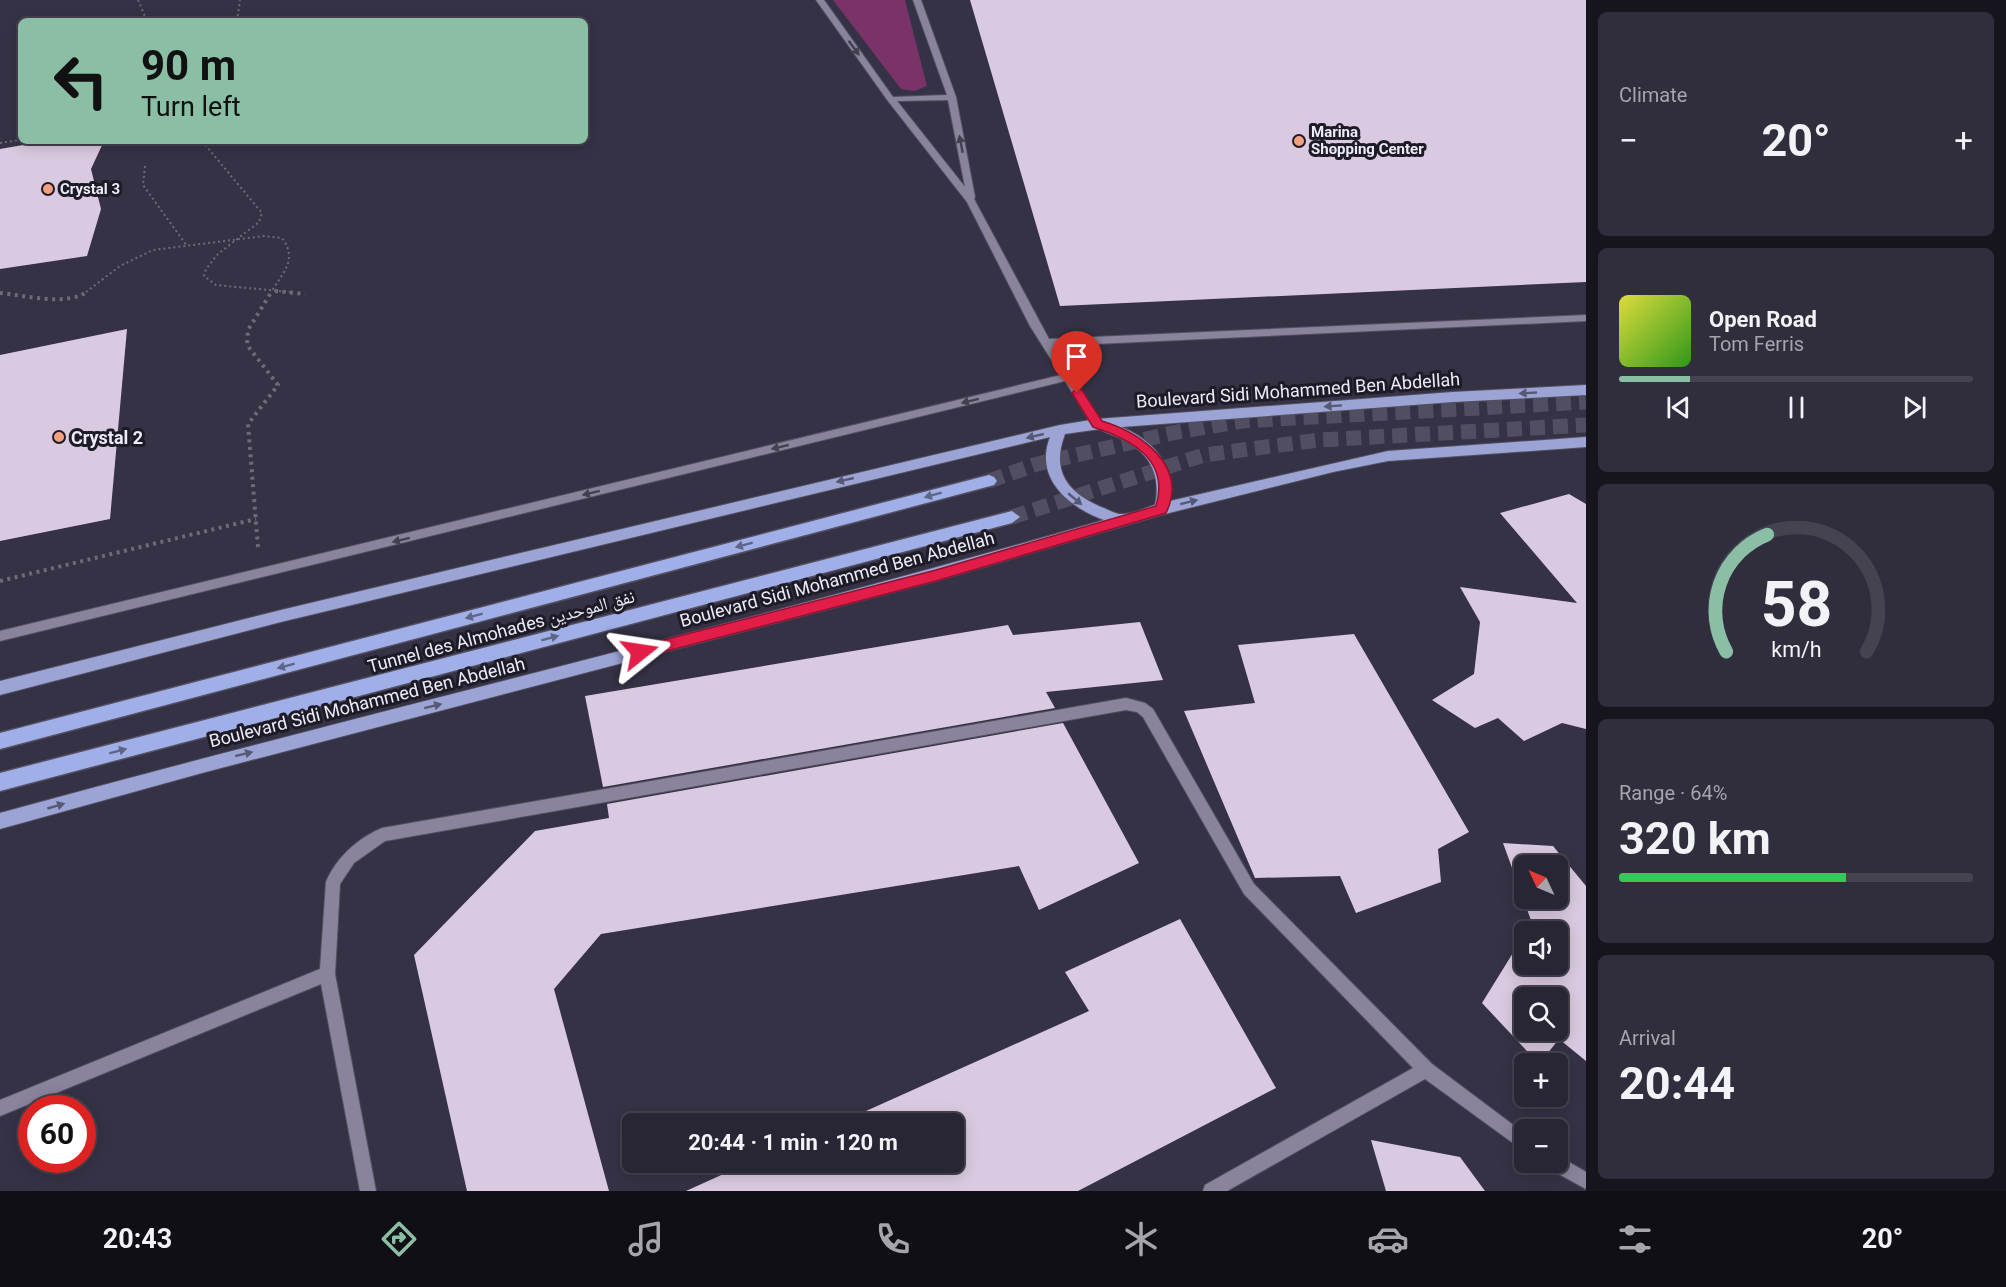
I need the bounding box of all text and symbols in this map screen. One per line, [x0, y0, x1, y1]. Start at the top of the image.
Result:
one-way arrow [848, 39, 860, 55]
text: 90 m [141, 41, 236, 90]
icon: left [42, 42, 120, 120]
text: Climate [1619, 83, 1687, 107]
text: Turn left [141, 91, 241, 123]
text: 20° [1761, 114, 1831, 167]
text: − [1619, 121, 1638, 160]
text: + [1954, 121, 1973, 160]
place label: Marina Shopping Center [1311, 123, 1424, 158]
one-way arrow [956, 134, 965, 153]
marker: Marina Shopping Center [1292, 134, 1306, 148]
place label: Crystal 3 [60, 180, 120, 198]
marker: Crystal 3 [41, 182, 55, 196]
text: Open Road [1709, 307, 1817, 332]
pin [1051, 331, 1102, 393]
text: Tom Ferris [1709, 332, 1804, 356]
icon: arrive [1060, 340, 1093, 373]
street label: Boulevard Sidi Mohammed Ben Abdellah [1135, 368, 1461, 412]
one-way arrow [1518, 389, 1537, 398]
icon: previous [1662, 391, 1695, 424]
icon: pause [1780, 391, 1813, 424]
icon: next [1898, 391, 1931, 424]
one-way arrow [960, 396, 979, 406]
one-way arrow [1323, 402, 1342, 411]
place label: Crystal 2 [71, 427, 143, 448]
marker: Crystal 2 [52, 430, 66, 444]
one-way arrow [1026, 431, 1044, 441]
one-way arrow [771, 443, 789, 453]
one-way arrow [836, 475, 854, 485]
one-way arrow [582, 489, 600, 499]
one-way arrow [924, 491, 942, 501]
one-way arrow [1067, 492, 1083, 505]
one-way arrow [1180, 497, 1199, 507]
street label: Boulevard Sidi Mohammed Ben Abdellah [677, 527, 997, 631]
one-way arrow [392, 535, 411, 545]
one-way arrow [735, 541, 753, 550]
text: 58 [1760, 569, 1832, 642]
street label: Tunnel des Almohades نفق الموحدين [365, 585, 637, 678]
one-way arrow [465, 612, 483, 621]
position arrow [608, 620, 672, 684]
one-way arrow [541, 633, 559, 642]
text: km/h [1771, 638, 1821, 663]
street label: Boulevard Sidi Mohammed Ben Abdellah [207, 653, 527, 751]
one-way arrow [277, 661, 295, 671]
one-way arrow [424, 700, 442, 710]
one-way arrow [108, 746, 127, 756]
one-way arrow [236, 749, 254, 758]
text: Range · 64% [1619, 781, 1727, 805]
one-way arrow [47, 801, 65, 810]
text: 320 km [1619, 812, 1771, 865]
north arrow [1514, 855, 1568, 909]
map controls [1514, 855, 1568, 1173]
button: sound [1514, 921, 1568, 975]
button: search [1514, 987, 1568, 1041]
text: Arrival [1619, 1026, 1676, 1050]
button: + [1514, 1053, 1568, 1107]
text: 20:44 [1619, 1057, 1735, 1110]
speed limit sign: 60 [18, 1095, 96, 1173]
button: − [1514, 1119, 1568, 1173]
text: 20:44 · 1 min · 120 m [688, 1130, 898, 1155]
icon: directions [378, 1218, 420, 1260]
icon: music [625, 1218, 667, 1260]
icon: phone [872, 1218, 914, 1260]
icon: climate [1120, 1218, 1162, 1260]
icon: car [1367, 1218, 1409, 1260]
icon: filters [1614, 1218, 1656, 1260]
text: 20:43 [103, 1223, 172, 1255]
text: 20° [1862, 1223, 1903, 1255]

